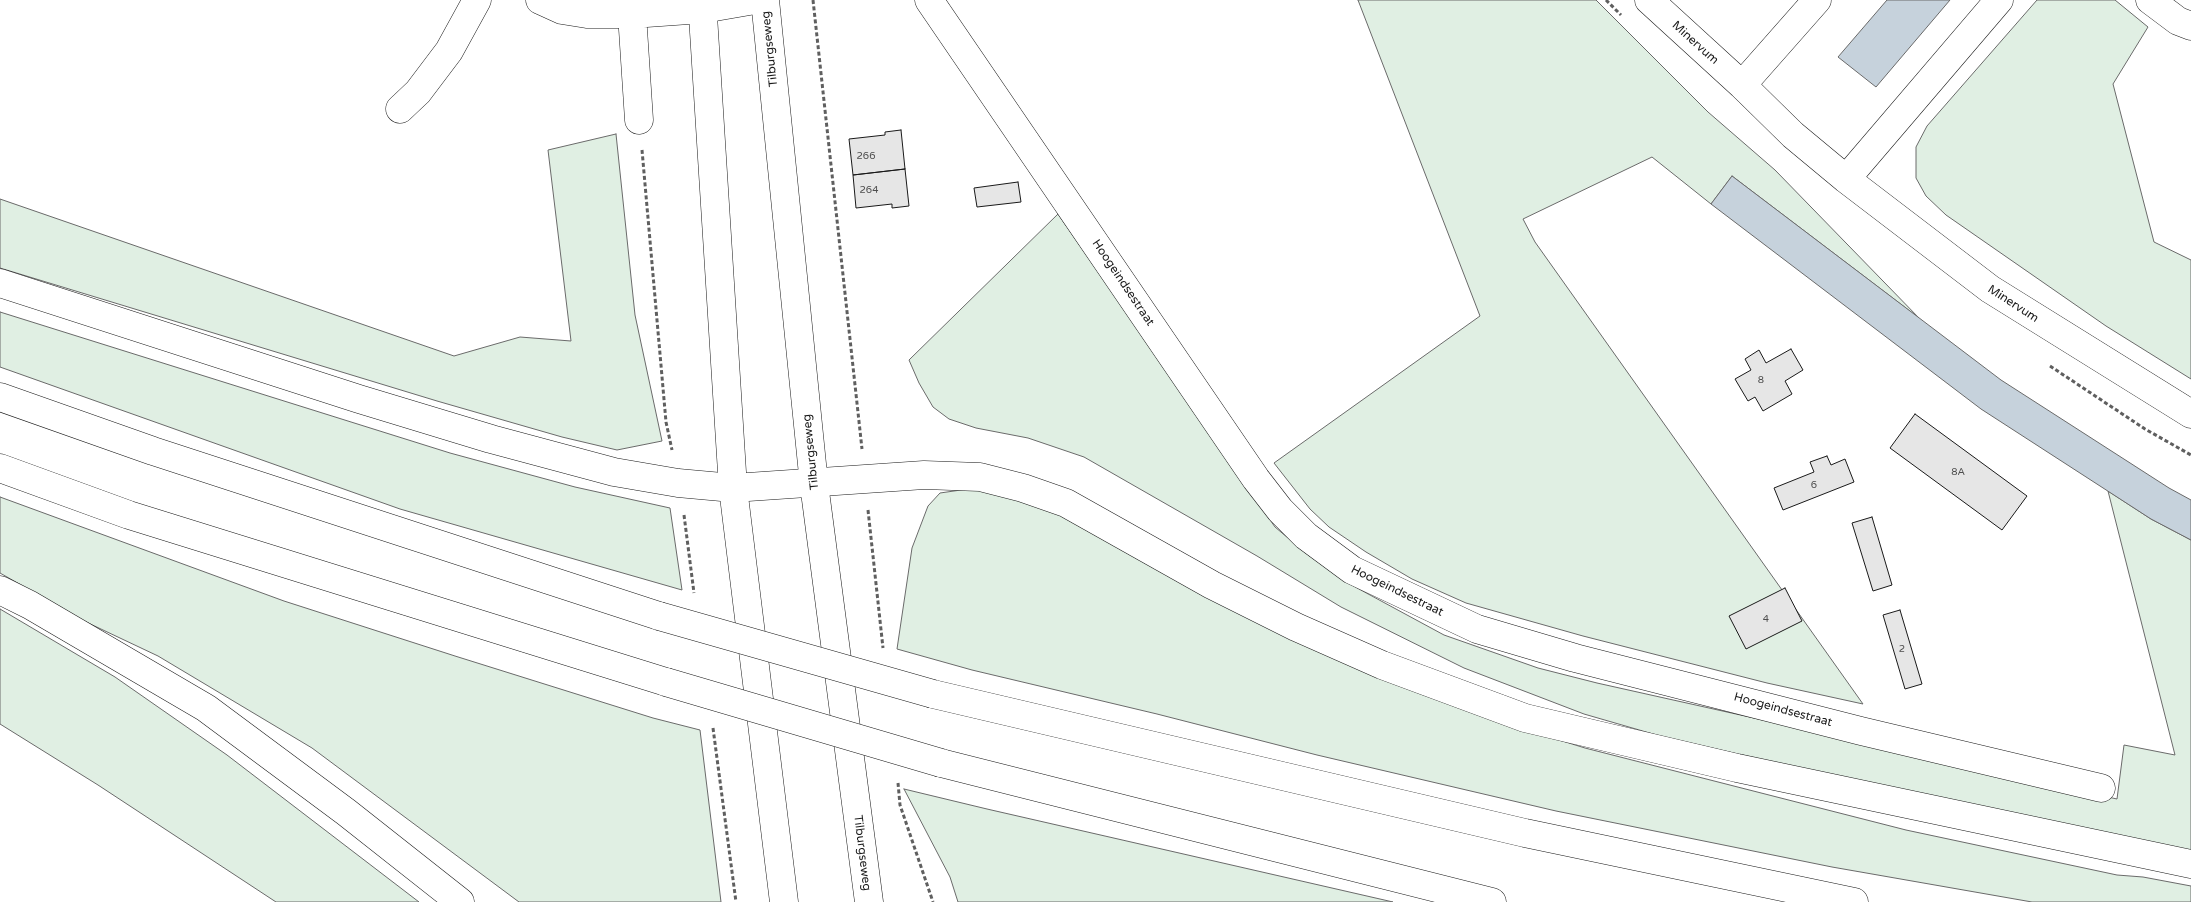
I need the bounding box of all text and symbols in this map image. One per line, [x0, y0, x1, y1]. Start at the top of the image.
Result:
street label: Tilburgseweg [759, 10, 781, 88]
street label: Minervum [1669, 18, 1721, 68]
house number: 266 [857, 150, 875, 162]
house number: 264 [860, 184, 878, 196]
street label: Hoogeindsestraat [1089, 237, 1157, 329]
street label: Minervum [1985, 282, 2041, 326]
house number: 8 [1758, 374, 1764, 386]
street label: Tilburgseweg [800, 413, 822, 491]
house number: 8A [1951, 466, 1965, 478]
house number: 6 [1811, 479, 1817, 491]
street label: Hoogeindsestraat [1348, 562, 1446, 620]
house number: 4 [1763, 613, 1769, 625]
house number: 2 [1899, 643, 1905, 655]
street label: Hoogeindsestraat [1732, 690, 1834, 730]
street label: Tilburgseweg [850, 814, 874, 892]

